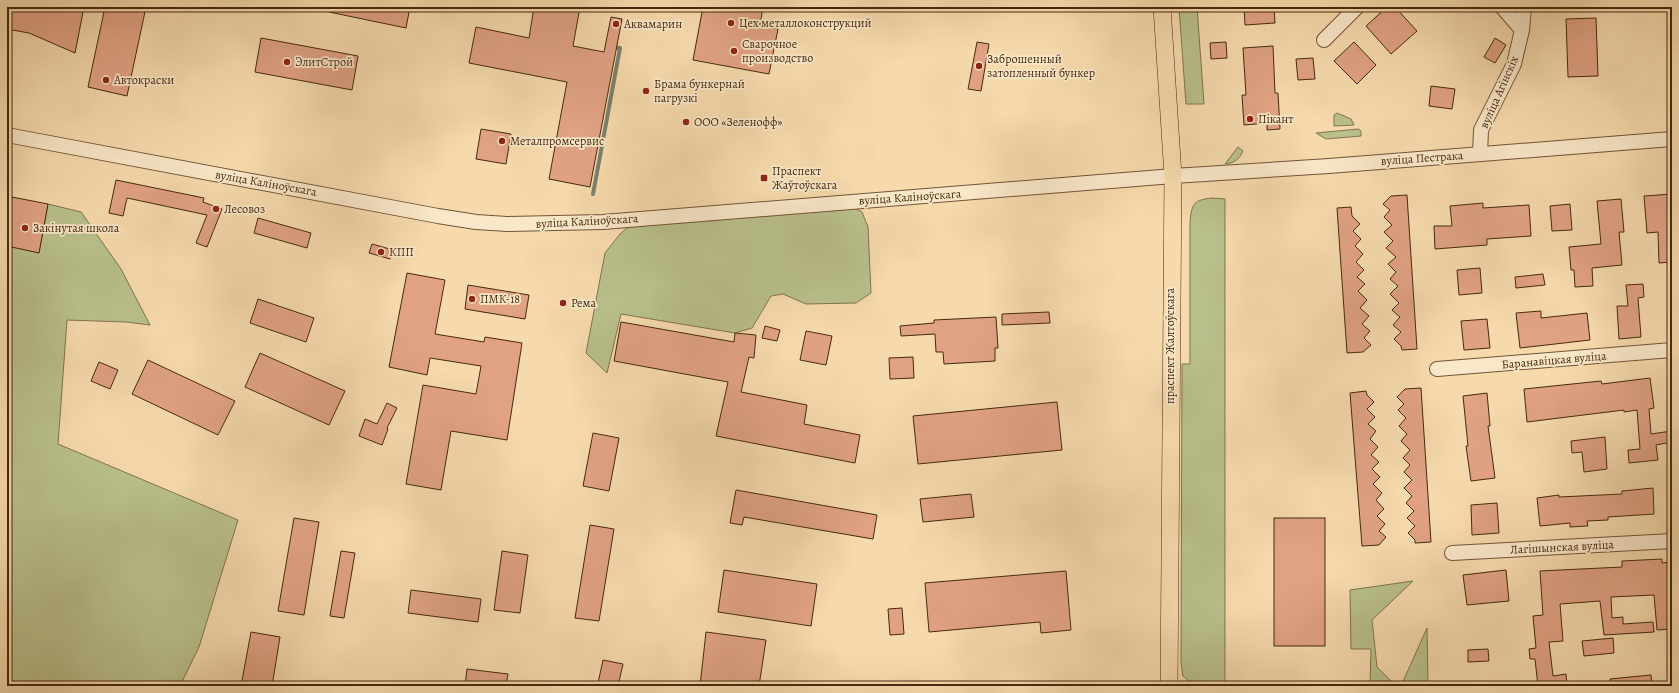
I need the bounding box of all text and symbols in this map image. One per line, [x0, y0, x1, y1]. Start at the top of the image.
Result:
place label: Цех металлоконструкций [739, 15, 872, 31]
place label: Аквамарин [623, 16, 682, 32]
marker: Цех металлоконструкций [726, 18, 736, 28]
marker: Аквамарин [611, 19, 621, 29]
place label: Сварочное производство [742, 36, 813, 66]
marker: Сварочное производство [729, 46, 739, 56]
place label: Заброшенный затопленный бункер [987, 51, 1095, 81]
street label: вуліца Агінскіх [1476, 53, 1522, 131]
place label: ЭлитСтрой [295, 54, 353, 70]
marker: ЭлитСтрой [282, 57, 292, 67]
marker: Заброшенный затопленный бункер [974, 61, 984, 71]
place label: Автокраски [113, 72, 174, 88]
marker: Автокраски [101, 75, 111, 85]
place label: Брама бункернай пагрузкі [654, 76, 745, 106]
marker: Брама бункернай пагрузкі [641, 86, 651, 96]
place label: Пікант [1258, 111, 1294, 127]
place label: ООО «Зеленофф» [694, 114, 782, 130]
marker: Пікант [1245, 114, 1255, 124]
marker: ООО «Зеленофф» [681, 117, 691, 127]
place label: Металпромсервис [510, 133, 604, 149]
marker: Металпромсервис [497, 136, 507, 146]
street label: вуліца Пестрака [1380, 147, 1464, 169]
place label: Праспект Жаўтоўскага [772, 163, 838, 193]
street label: вуліца Каліноўскага [214, 166, 318, 200]
marker: Праспект Жаўтоўскага [759, 173, 769, 183]
street label: вуліца Каліноўскага [858, 185, 962, 209]
place label: Лесовоз [224, 201, 265, 217]
marker: Лесовоз [211, 204, 221, 214]
street label: вуліца Каліноўскага [535, 210, 639, 232]
place label: Закінутая школа [33, 220, 120, 236]
marker: Закінутая школа [20, 223, 30, 233]
place label: КПП [389, 244, 414, 260]
marker: КПП [376, 247, 386, 257]
street label: праспект Жалтоўскага [1162, 287, 1178, 404]
place label: ПМК-18 [480, 291, 520, 307]
marker: ПМК-18 [467, 294, 477, 304]
place label: Рема [571, 295, 597, 311]
marker: Рема [558, 298, 568, 308]
street label: Баранавіцкая вуліца [1501, 347, 1608, 373]
street label: Лагішынская вуліца [1510, 536, 1615, 558]

